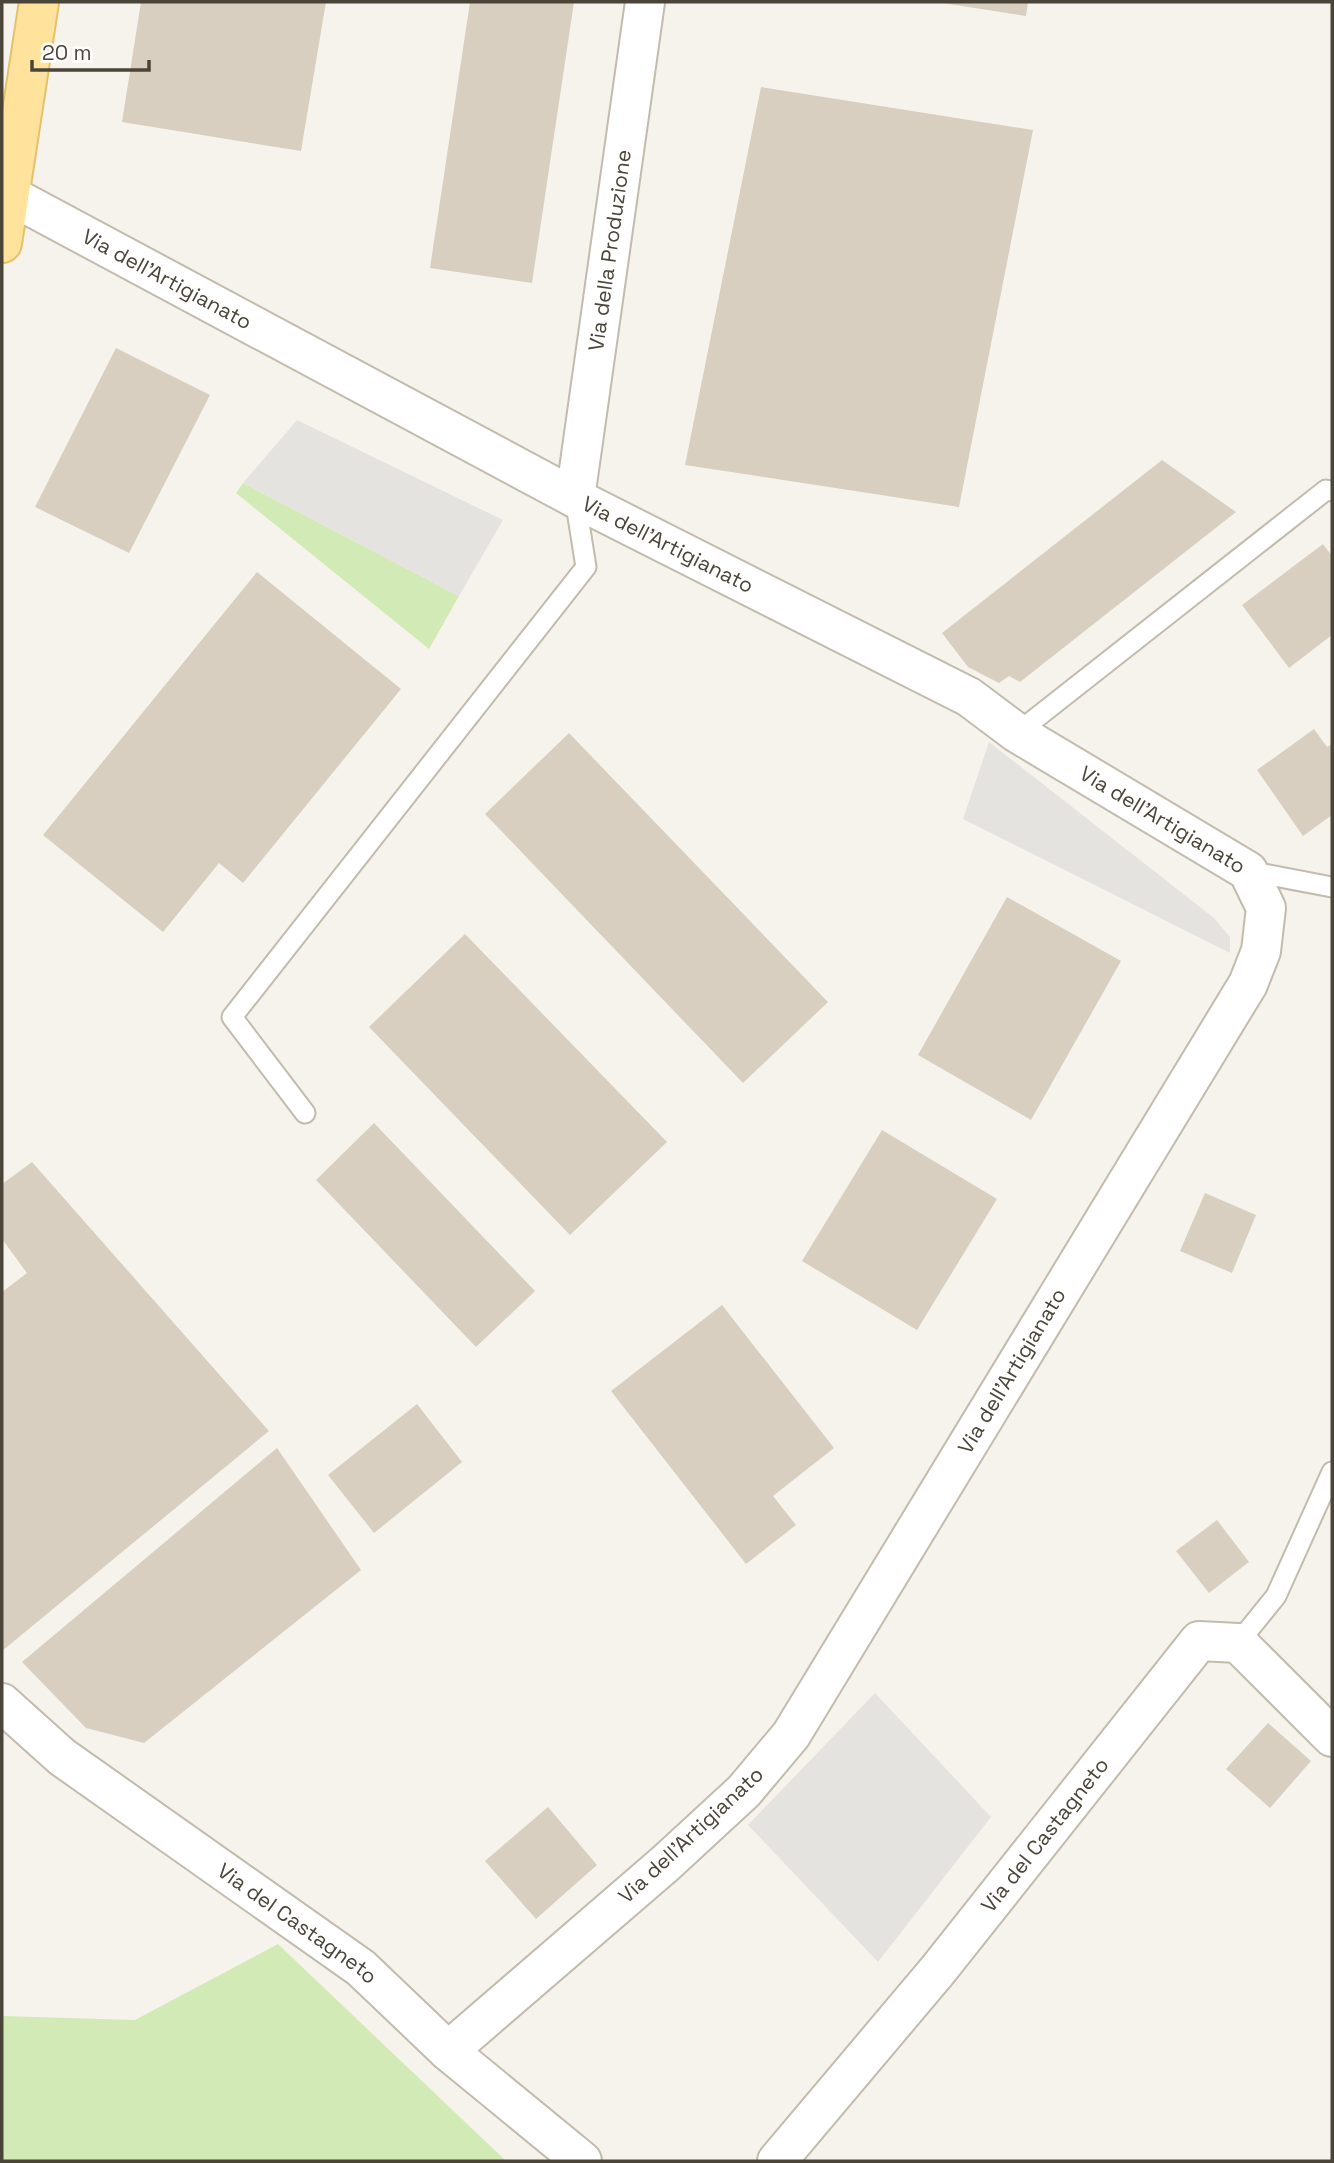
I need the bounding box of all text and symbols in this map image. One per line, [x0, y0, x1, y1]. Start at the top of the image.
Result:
scale bar [32, 28, 149, 72]
text: 20 m [42, 39, 92, 66]
street label: Via della Produzione [582, 148, 637, 353]
street label: Via dell'Artigianato [78, 222, 257, 335]
street label: Via dell'Artigianato [578, 490, 758, 599]
street label: Via dell'Artigianato [1075, 760, 1251, 879]
street label: Via dell'Artigianato [951, 1283, 1072, 1458]
street label: Via del Castagneto [975, 1752, 1114, 1918]
street label: Via dell'Artigianato [613, 1760, 769, 1909]
street label: Via del Castagneto [212, 1857, 383, 1990]

